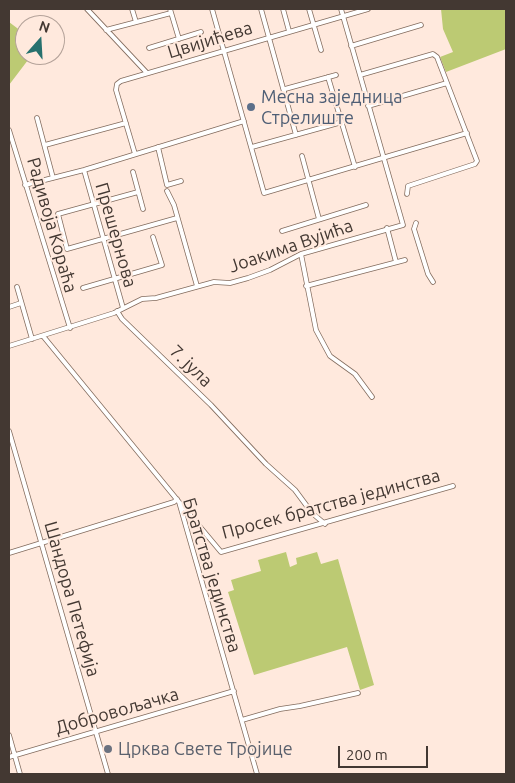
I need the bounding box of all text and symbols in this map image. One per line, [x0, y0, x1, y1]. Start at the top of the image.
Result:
north arrow [15, 15, 65, 65]
text: N [37, 17, 52, 36]
street label: Цвијићева [165, 17, 255, 63]
place label: Месна заједница Стрелиште [261, 86, 402, 128]
marker: Месна заједница Стрелиште [245, 101, 257, 113]
street label: Радивоја Кораћа [22, 155, 82, 295]
street label: Прешернова [91, 180, 141, 290]
street label: Јоакима Вујића [226, 215, 356, 277]
street label: 7. јула [165, 340, 217, 392]
street label: Просек братства јединства [219, 464, 443, 544]
street label: Братства јединства [178, 495, 246, 655]
street label: Шандора Петефија [40, 519, 104, 679]
street label: Добровољачка [53, 683, 181, 739]
scale bar [340, 736, 430, 768]
place label: Црква Свете Тројице [118, 738, 293, 760]
marker: Црква Свете Тројице [102, 743, 114, 755]
text: 200 m [346, 746, 388, 763]

